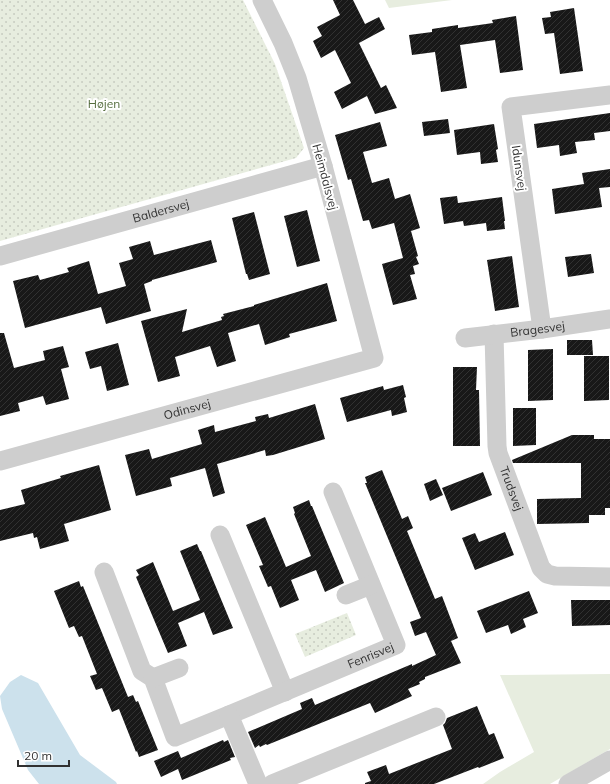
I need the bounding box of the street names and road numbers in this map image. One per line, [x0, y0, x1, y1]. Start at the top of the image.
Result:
street label: Heimdalsvej [309, 142, 342, 212]
street label: Idunsvej [509, 144, 530, 192]
street label: Baldersvej [131, 196, 191, 226]
street label: Bragesvej [509, 318, 566, 340]
street label: Odinsvej [162, 395, 212, 423]
street label: Trudsvej [497, 464, 527, 513]
street label: Fenrisvej [345, 639, 396, 672]

